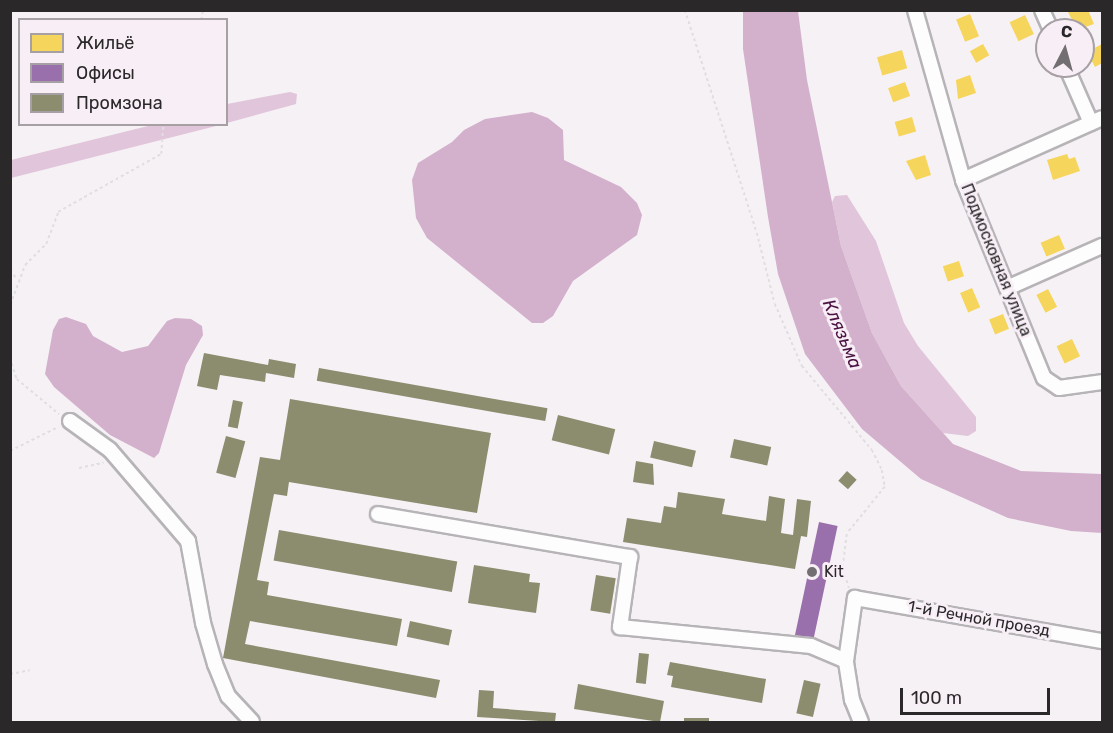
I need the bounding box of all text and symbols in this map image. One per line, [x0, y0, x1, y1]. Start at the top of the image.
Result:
legend [18, 18, 228, 126]
north arrow [1035, 18, 1095, 78]
text: С [1060, 22, 1073, 42]
text: Жильё [76, 32, 134, 54]
text: Офисы [76, 62, 135, 84]
text: Промзона [76, 92, 163, 114]
street label: Подмосковная улица [957, 181, 1035, 339]
water label: Клязьма [818, 296, 866, 372]
place label: Kit [824, 562, 844, 582]
marker: Kit [805, 565, 819, 579]
street label: 1-й Речной проезд [907, 597, 1051, 641]
scale bar [903, 676, 1053, 714]
text: 100 m [911, 687, 962, 709]

